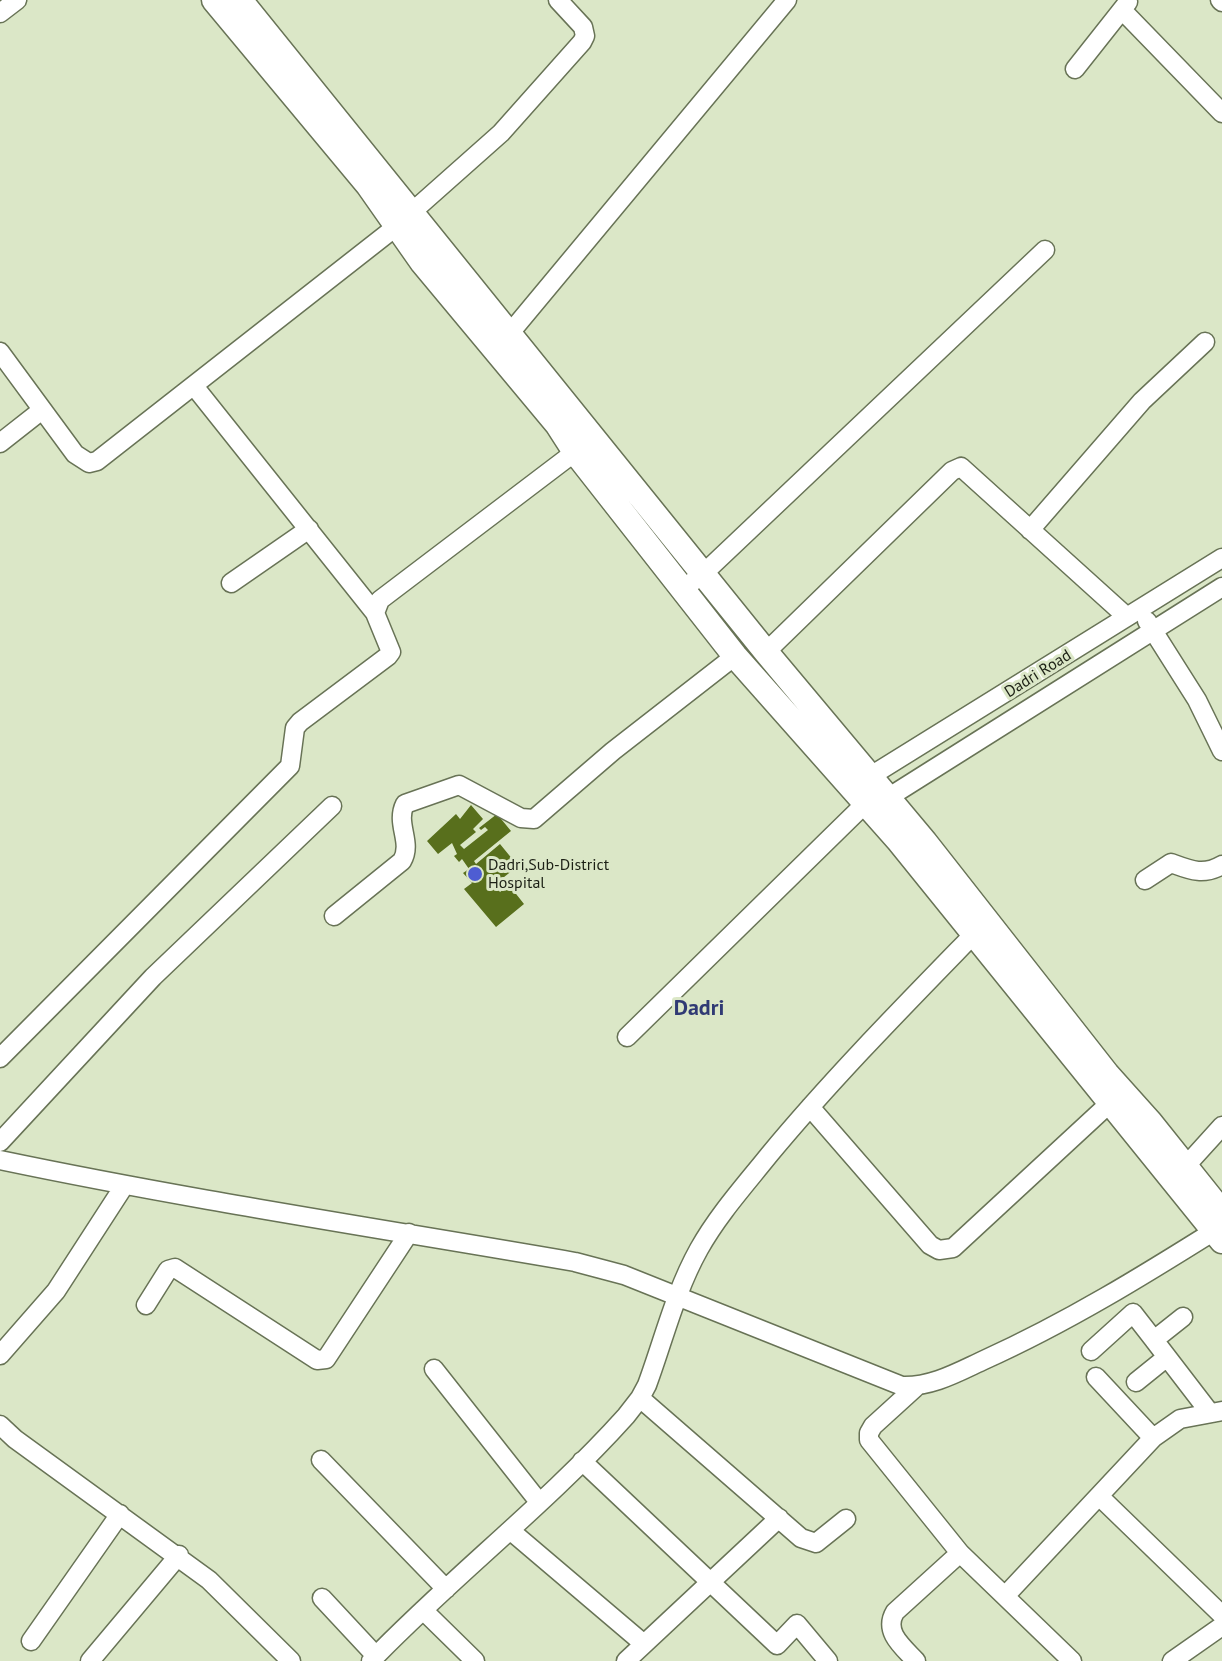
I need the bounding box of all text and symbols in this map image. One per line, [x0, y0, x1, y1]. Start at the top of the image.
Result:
street label: Dadri Road [1001, 646, 1075, 702]
place label: Dadri,Sub-District Hospital [488, 855, 609, 893]
marker: Dadri,Sub-District Hospital [466, 865, 484, 883]
district label: Dadri [674, 996, 724, 1022]

